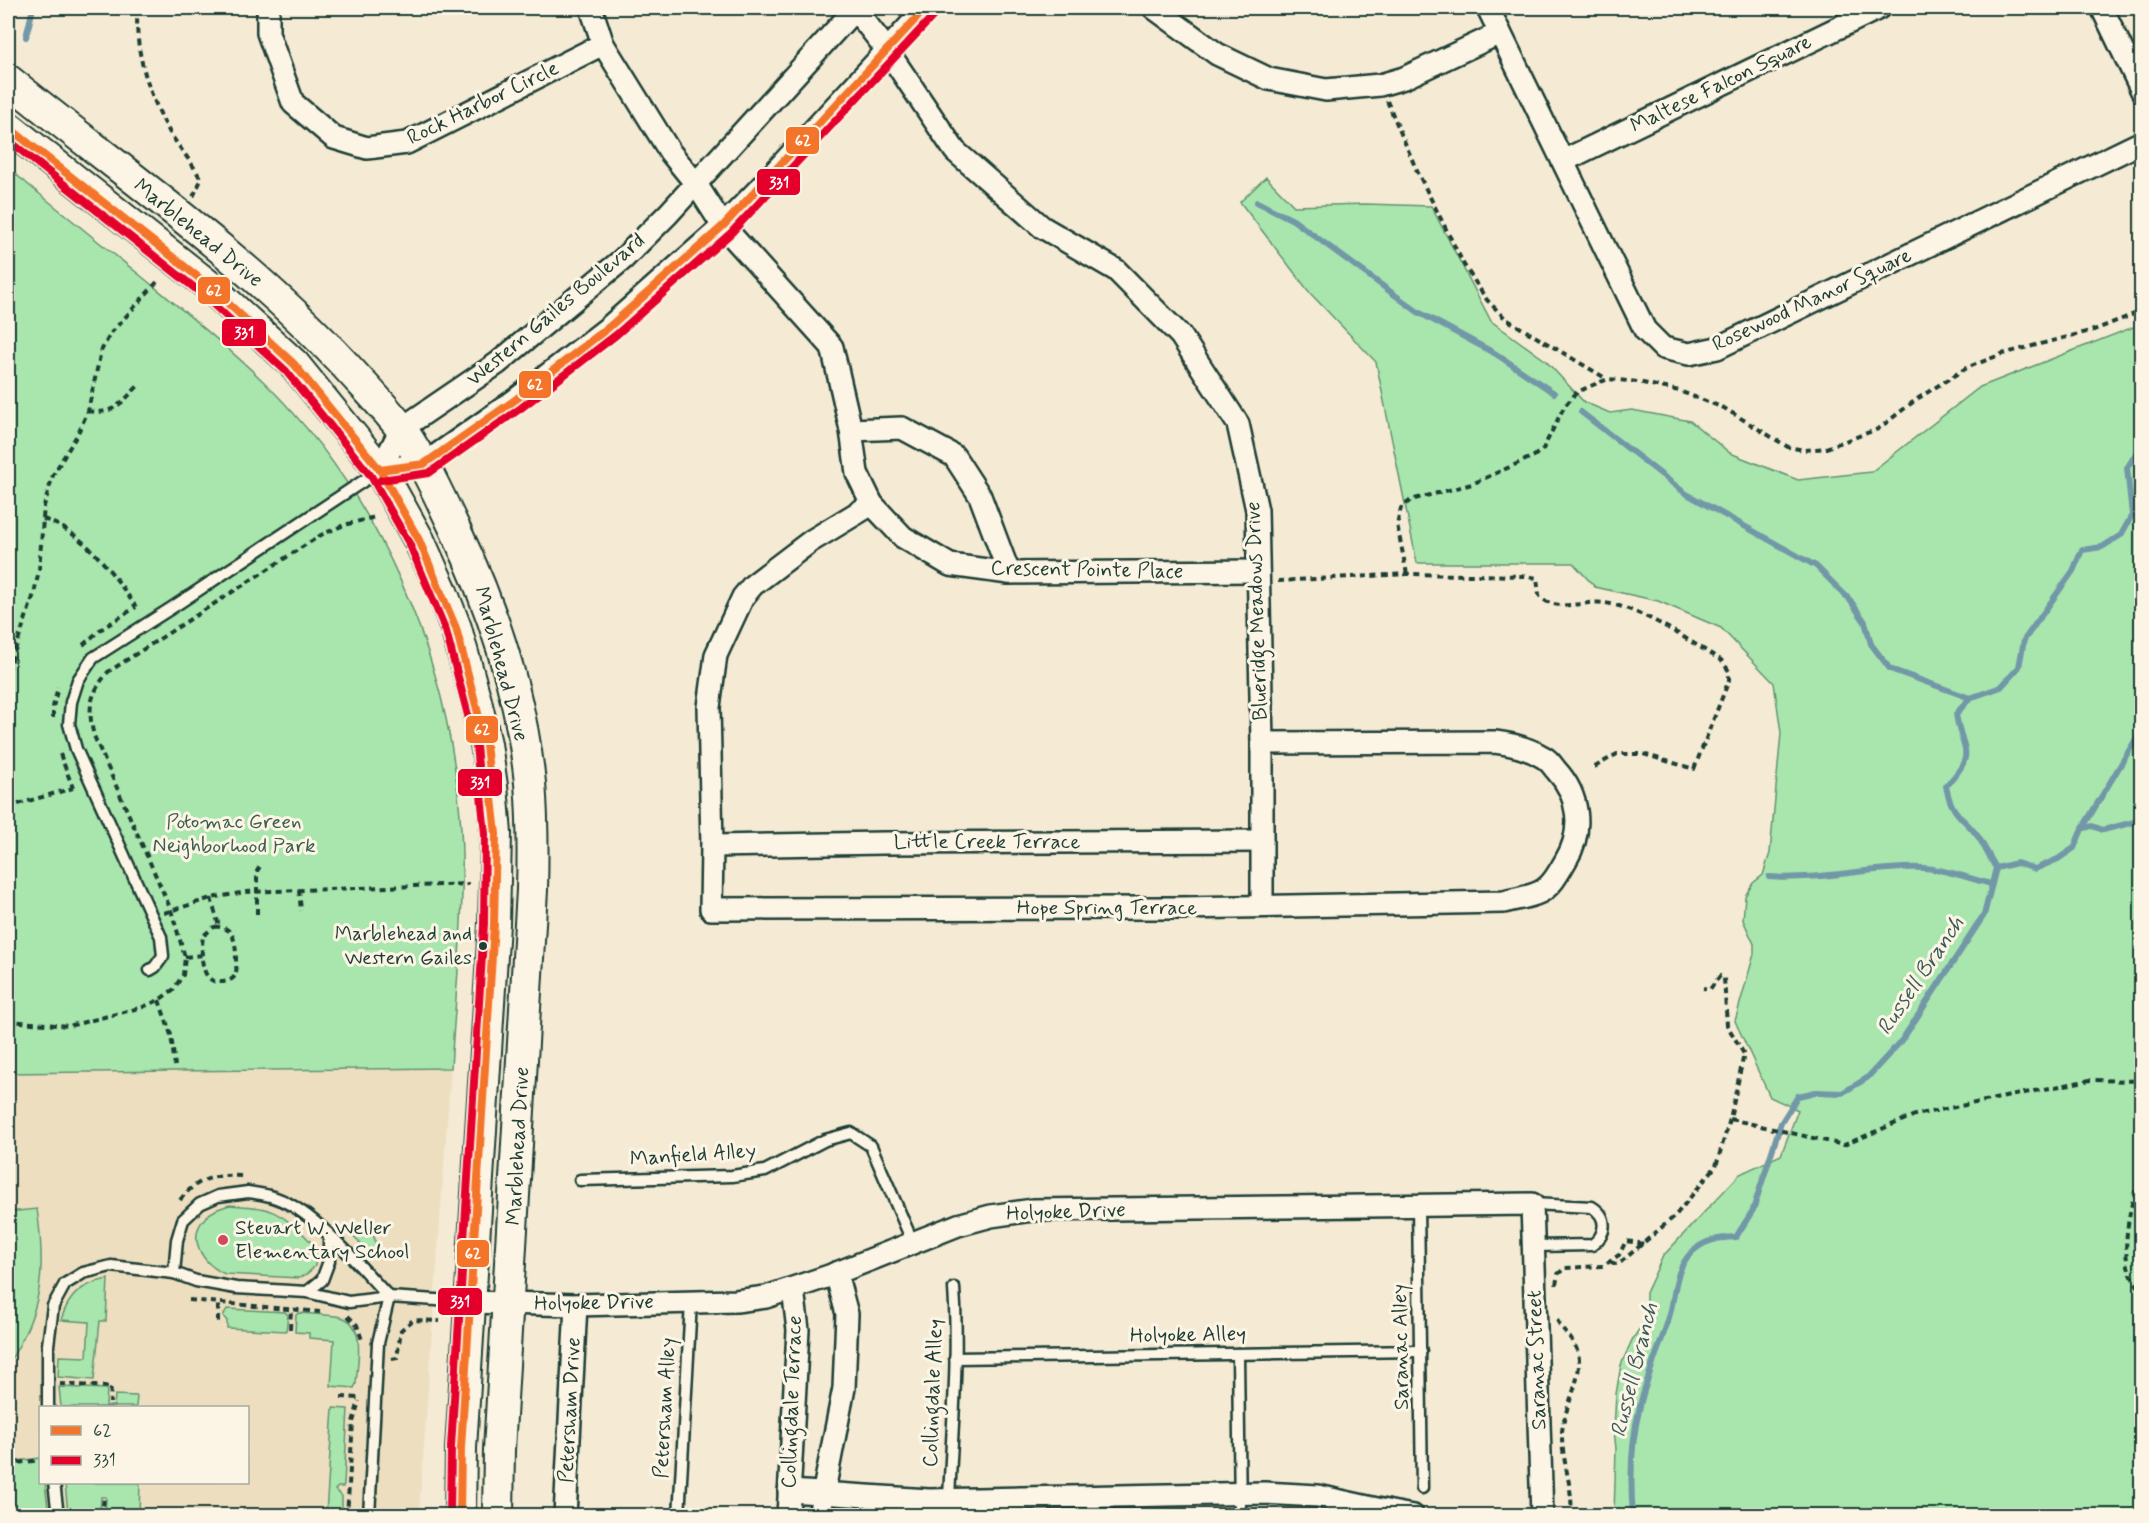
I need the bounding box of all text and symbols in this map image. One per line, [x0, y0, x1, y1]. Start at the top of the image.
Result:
street label: Maltese Falcon Square [1626, 28, 1816, 140]
street label: Rock Harbor Circle [402, 54, 564, 152]
line badge: 62 [785, 126, 820, 155]
text: 62 [795, 131, 811, 152]
line badge: 331 [756, 168, 801, 196]
street label: Marblehead Drive [127, 172, 269, 294]
text: 331 [769, 173, 789, 194]
street label: Western Gailes Boulevard [461, 227, 651, 393]
street label: Rosewood Manor Square [1708, 241, 1916, 359]
line badge: 62 [197, 276, 231, 305]
text: 62 [206, 281, 222, 302]
line badge: 331 [221, 318, 267, 347]
text: 331 [234, 323, 254, 344]
line badge: 62 [518, 370, 552, 399]
text: 62 [527, 375, 543, 396]
street label: Blueridge Meadows Drive [1239, 501, 1277, 721]
street label: Crescent Pointe Place [990, 554, 1184, 586]
street label: Marblehead Drive [467, 584, 535, 744]
line badge: 62 [465, 715, 499, 744]
text: 62 [474, 720, 490, 741]
line badge: 331 [457, 768, 503, 797]
text: 331 [470, 773, 490, 794]
park label: Potomac Green Neighborhood Park [152, 808, 316, 860]
street label: Little Creek Terrace [894, 828, 1080, 856]
street label: Hope Spring Terrace [1017, 894, 1197, 922]
water label: Russell Branch [1871, 911, 1971, 1041]
place label: Marblehead and Western Gailes [335, 921, 472, 972]
marker: Marblehead and Western Gailes [477, 940, 489, 952]
street label: Marblehead Drive [500, 1066, 536, 1226]
street label: Manfield Alley [629, 1137, 757, 1173]
street label: Holyoke Drive [1006, 1196, 1126, 1228]
place label: Steuart W. Weller Elementary School [235, 1214, 410, 1266]
marker: Steuart W. Weller Elementary School [216, 1233, 230, 1247]
line badge: 62 [456, 1239, 490, 1268]
text: 62 [465, 1244, 481, 1265]
street label: Saranac Alley [1386, 1284, 1416, 1410]
line badge: 331 [437, 1287, 483, 1316]
street label: Holyoke Drive [534, 1288, 654, 1318]
street label: Saranac Street [1521, 1290, 1553, 1430]
text: 331 [450, 1292, 470, 1313]
water label: Russell Branch [1605, 1300, 1665, 1440]
street label: Collingdale Terrace [775, 1315, 811, 1489]
street label: Collingdale Alley [916, 1318, 952, 1468]
street label: Holyoke Alley [1130, 1320, 1246, 1350]
street label: Petersham Drive [552, 1336, 588, 1484]
street label: Petersham Alley [647, 1337, 683, 1479]
legend [39, 1406, 249, 1484]
text: 62 [93, 1419, 112, 1443]
text: 331 [93, 1449, 116, 1473]

